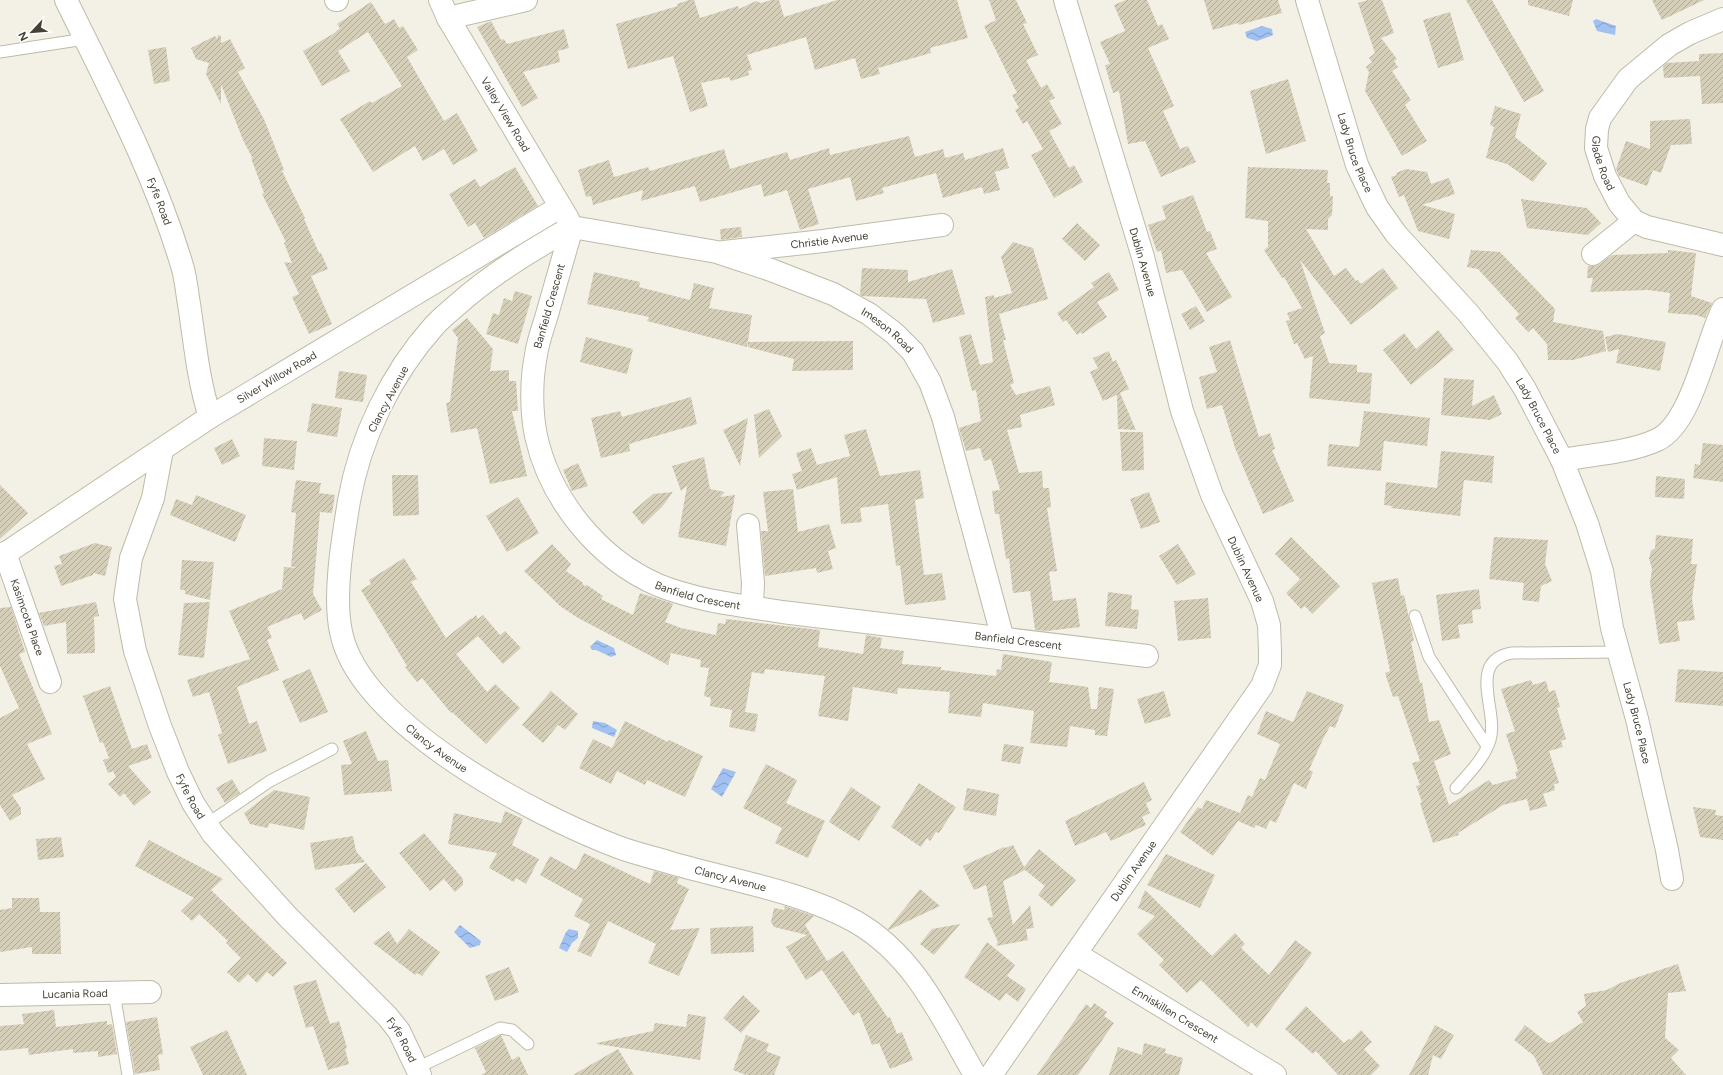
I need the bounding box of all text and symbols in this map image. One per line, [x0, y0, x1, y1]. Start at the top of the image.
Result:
north arrow [12, 12, 52, 52]
text: N [16, 29, 31, 43]
street label: Valley View Road [478, 75, 532, 154]
street label: Lady Bruce Place [1335, 111, 1375, 195]
street label: Glade Road [1589, 135, 1617, 193]
street label: Fyfe Road [144, 176, 174, 227]
street label: Dublin Avenue [1126, 226, 1159, 298]
street label: Christie Avenue [790, 229, 869, 252]
street label: Banfield Crescent [531, 262, 568, 350]
street label: Imeson Road [859, 305, 916, 356]
street label: Silver Willow Road [235, 349, 319, 406]
street label: Clancy Avenue [365, 364, 411, 435]
street label: Lady Bruce Place [1513, 376, 1564, 456]
street label: Dublin Avenue [1225, 534, 1266, 604]
street label: Kasimcota Place [8, 577, 46, 658]
street label: Banfield Crescent [653, 578, 741, 612]
street label: Banfield Crescent [974, 629, 1063, 653]
street label: Lady Bruce Place [1620, 680, 1653, 765]
street label: Clancy Avenue [403, 721, 470, 776]
street label: Fyfe Road [173, 772, 208, 822]
street label: Dublin Avenue [1108, 838, 1159, 904]
street label: Clancy Avenue [693, 864, 768, 894]
street label: Enniskillen Crescent [1129, 983, 1221, 1046]
street label: Lucania Road [42, 987, 108, 1001]
street label: Fyfe Road [384, 1015, 419, 1065]

